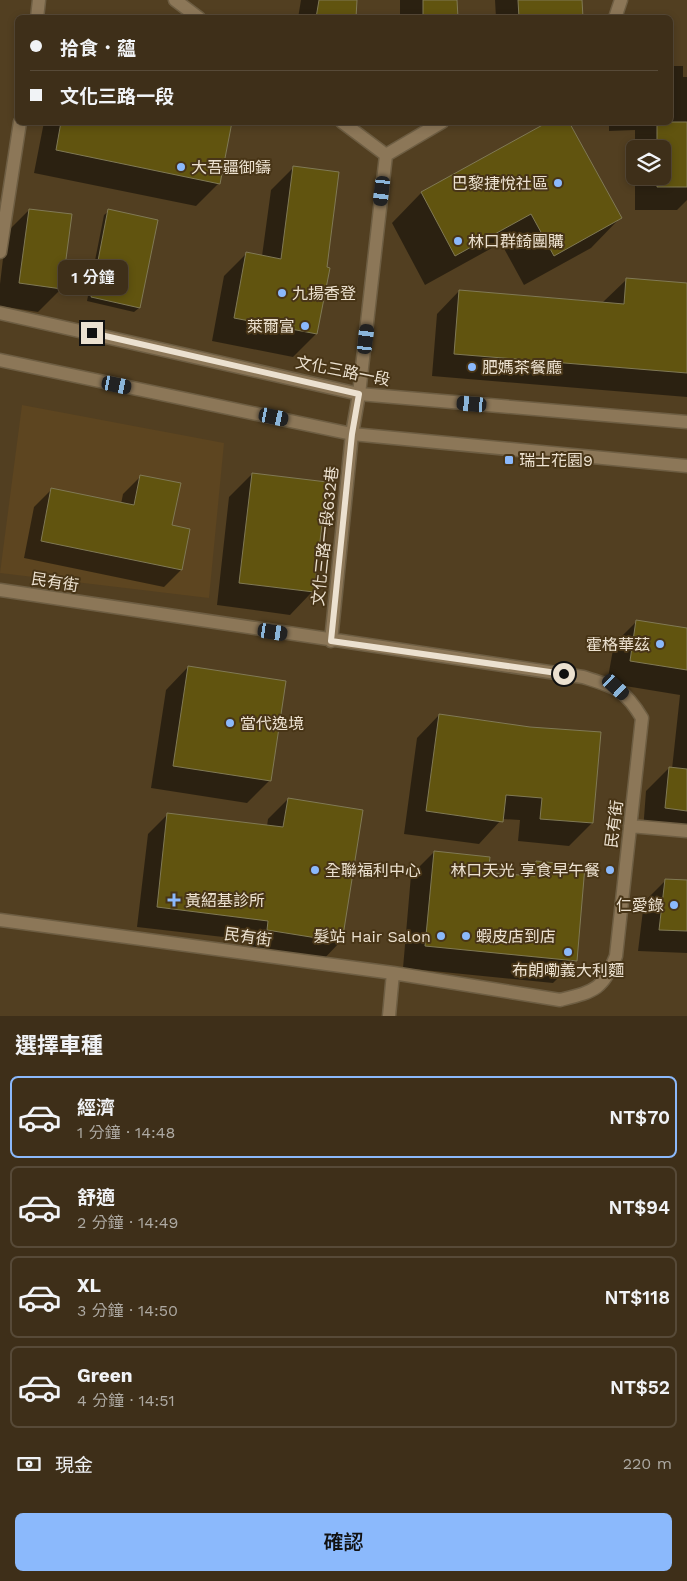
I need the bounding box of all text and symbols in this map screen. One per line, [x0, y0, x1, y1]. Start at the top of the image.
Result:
text: 拾食．蘊 [60, 37, 136, 60]
text: 文化三路一段 [60, 85, 174, 108]
map controls [626, 140, 671, 185]
button: layers [626, 140, 671, 185]
place label: 大吾疆御鑄 [191, 158, 271, 177]
marker: 大吾疆御鑄 [175, 161, 187, 173]
place label: 巴黎捷悅社區 [452, 174, 548, 193]
car [372, 175, 391, 207]
marker: 巴黎捷悅社區 [552, 177, 564, 189]
place label: 林口群錡團購 [468, 232, 564, 251]
marker: 林口群錡團購 [452, 235, 464, 247]
callout: 1 分鐘 [57, 260, 127, 296]
text: 1 分鐘 [71, 268, 115, 287]
place label: 九揚香登 [292, 284, 356, 303]
marker: 九揚香登 [276, 287, 288, 299]
place label: 萊爾富 [247, 317, 295, 336]
marker: 萊爾富 [299, 320, 311, 332]
route end [81, 322, 103, 344]
car [356, 323, 375, 355]
street label: 文化三路一段 [294, 353, 392, 389]
place label: 肥媽茶餐廳 [482, 358, 562, 377]
marker: 肥媽茶餐廳 [466, 361, 478, 373]
car [100, 375, 133, 395]
car [456, 395, 487, 413]
car [257, 407, 290, 427]
place label: 瑞士花園9 [519, 451, 593, 470]
marker: 瑞士花園9 [503, 454, 515, 466]
street label: 文化三路一段632巷 [308, 465, 342, 607]
street label: 民有街 [30, 569, 80, 595]
car [257, 622, 288, 642]
place label: 霍格華茲 [586, 635, 650, 654]
marker: 霍格華茲 [654, 638, 666, 650]
route start [553, 663, 575, 685]
car [599, 671, 632, 703]
place label: 當代逸境 [240, 714, 304, 733]
marker: 當代逸境 [224, 717, 236, 729]
street label: 民有街 [602, 799, 626, 849]
place label: 全聯福利中心 [325, 861, 421, 880]
place label: 林口天光 享食早午餐 [451, 861, 600, 880]
marker: 全聯福利中心 [309, 864, 321, 876]
marker: 林口天光 享食早午餐 [604, 864, 616, 876]
place label: 黃紹基診所 [185, 891, 265, 910]
marker: 黃紹基診所 [167, 893, 181, 907]
place label: 仁愛錄 [616, 896, 664, 915]
marker: 仁愛錄 [668, 899, 680, 911]
street label: 民有街 [223, 924, 273, 950]
place label: 髮站 Hair Salon [313, 927, 431, 946]
place label: 蝦皮店到店 [476, 927, 556, 946]
marker: 髮站 Hair Salon [435, 930, 447, 942]
marker: 蝦皮店到店 [460, 930, 472, 942]
marker: 布朗嘞義大利麵 [562, 946, 574, 958]
place label: 布朗嘞義大利麵 [512, 961, 624, 980]
text: 選擇車種 [15, 1033, 103, 1058]
icon: car [17, 1095, 62, 1140]
text: 經濟 [77, 1096, 115, 1119]
text: NT$70 [609, 1106, 670, 1129]
text: 1 分鐘 · 14:48 [77, 1123, 175, 1142]
icon: car [17, 1185, 62, 1230]
text: 舒適 [77, 1186, 115, 1209]
text: NT$94 [608, 1196, 670, 1219]
text: 2 分鐘 · 14:49 [77, 1213, 178, 1232]
text: XL [77, 1274, 101, 1297]
icon: car [17, 1275, 62, 1320]
text: NT$118 [605, 1286, 670, 1309]
text: 3 分鐘 · 14:50 [77, 1301, 178, 1320]
text: Green [77, 1364, 133, 1387]
icon: car [17, 1365, 62, 1410]
text: NT$52 [610, 1376, 670, 1399]
text: 4 分鐘 · 14:51 [77, 1391, 175, 1410]
icon: cash [15, 1450, 43, 1478]
text: 現金 [55, 1454, 93, 1477]
text: 220 m [623, 1454, 672, 1473]
button: 確認 [15, 1513, 672, 1571]

